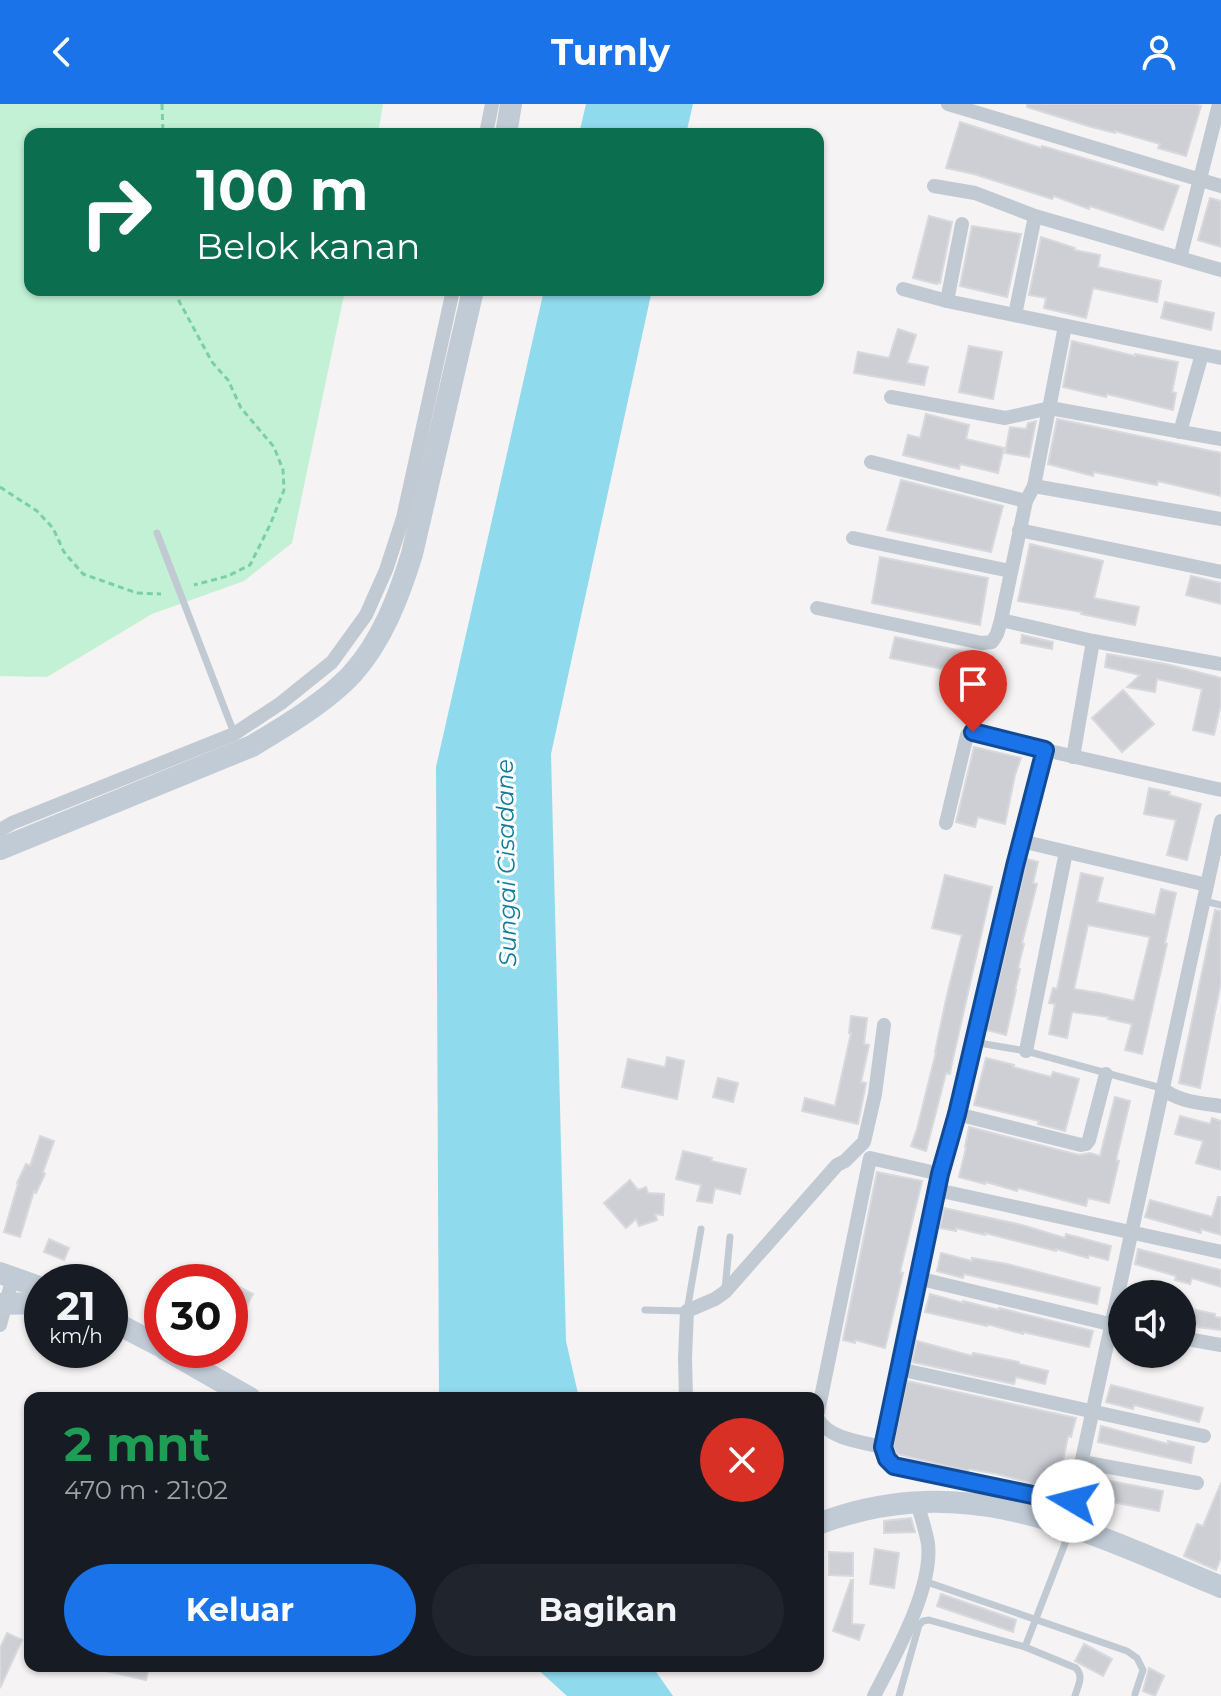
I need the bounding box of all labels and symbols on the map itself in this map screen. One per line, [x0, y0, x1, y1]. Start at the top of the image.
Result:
pin [939, 650, 1007, 732]
water label: Sungai Cisadane [490, 759, 522, 967]
speed limit sign: 30 [144, 1264, 248, 1368]
position arrow [1031, 1459, 1115, 1543]

